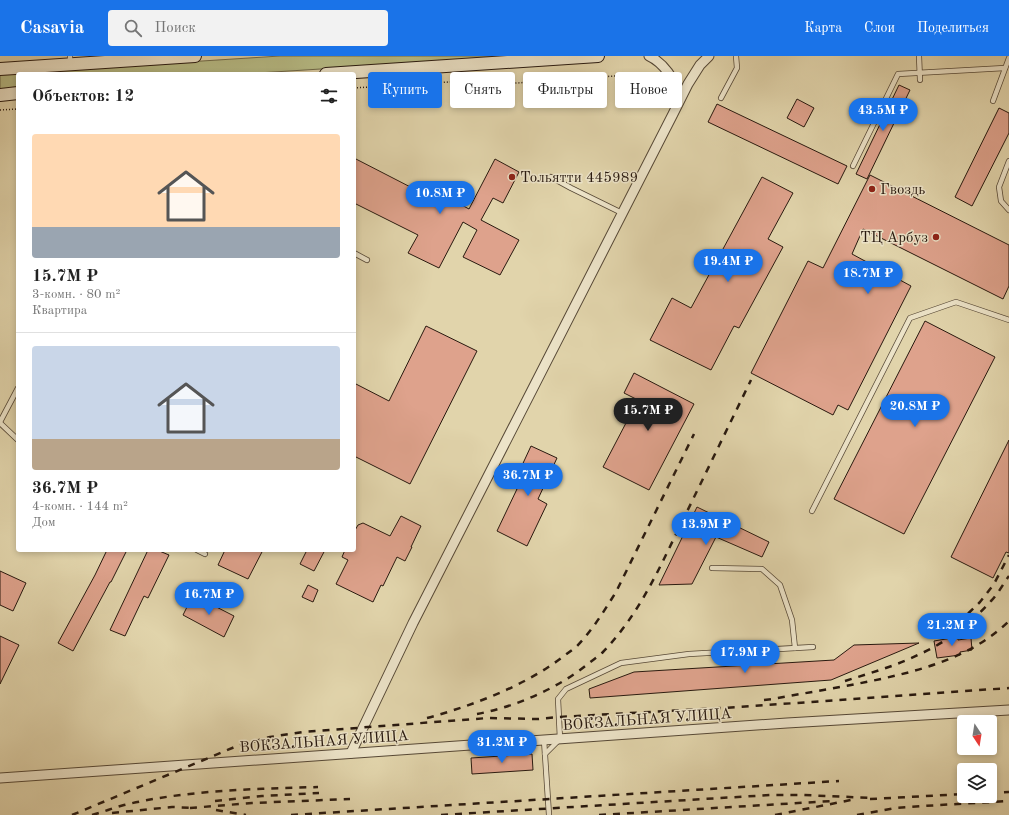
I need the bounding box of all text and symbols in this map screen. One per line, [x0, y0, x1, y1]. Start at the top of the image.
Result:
search box [108, 10, 388, 46]
icon: search [122, 17, 144, 39]
text: Casavia [20, 19, 84, 38]
text: Поиск [154, 21, 196, 36]
text: Карта [804, 21, 842, 35]
text: Слои [864, 21, 895, 35]
text: Поделиться [917, 21, 989, 35]
chip: Купить [368, 72, 442, 108]
chip: Снять [450, 72, 515, 108]
chip: Фильтры [523, 72, 607, 108]
chip: Новое [615, 72, 682, 108]
icon: filters [318, 85, 340, 107]
text: Объектов: 12 [32, 88, 134, 105]
pin: 43.5M ₽ [846, 98, 920, 132]
text: 43.5M ₽ [858, 104, 908, 117]
icon: home [150, 160, 222, 232]
place label: Тольятти 445989 [520, 171, 638, 186]
marker: Тольятти 445989 [507, 172, 517, 182]
pin: 10.8M ₽ [403, 181, 477, 215]
place label: Гвоздь [880, 183, 925, 198]
marker: Гвоздь [867, 184, 877, 194]
text: 10.8M ₽ [415, 187, 465, 200]
place label: ТЦ Арбуз [860, 231, 928, 246]
marker: ТЦ Арбуз [931, 232, 941, 242]
pin: 19.4M ₽ [691, 249, 765, 283]
text: 19.4M ₽ [703, 255, 753, 268]
pin: 18.7M ₽ [831, 261, 905, 295]
text: 18.7M ₽ [843, 267, 893, 280]
text: 15.7M ₽ [32, 268, 98, 285]
text: 3-комн. · 80 m² [32, 288, 120, 301]
text: Квартира [32, 304, 87, 317]
icon: home [150, 372, 222, 444]
pin: 20.8M ₽ [878, 394, 952, 428]
pin: 15.7M ₽ [611, 398, 685, 432]
text: 20.8M ₽ [890, 400, 940, 413]
text: 15.7M ₽ [623, 404, 673, 417]
pin: 36.7M ₽ [491, 463, 565, 497]
text: 36.7M ₽ [503, 469, 553, 482]
text: 36.7M ₽ [32, 480, 98, 497]
text: 4-комн. · 144 m² [32, 500, 128, 513]
pin: 13.9M ₽ [669, 512, 743, 546]
text: Дом [32, 516, 56, 529]
text: 13.9M ₽ [681, 518, 731, 531]
pin: 16.7M ₽ [172, 582, 246, 616]
text: 16.7M ₽ [184, 588, 234, 601]
pin: 21.2M ₽ [915, 613, 989, 647]
text: 21.2M ₽ [927, 619, 977, 632]
pin: 17.9M ₽ [708, 640, 782, 674]
text: 17.9M ₽ [720, 646, 770, 659]
street label: ВОКЗАЛЬНАЯ УЛИЦА [562, 707, 733, 734]
north arrow [957, 715, 997, 755]
map controls [957, 715, 997, 803]
street label: ВОКЗАЛЬНАЯ УЛИЦА [239, 729, 410, 756]
pin: 31.2M ₽ [465, 730, 539, 764]
text: 31.2M ₽ [477, 736, 527, 749]
button: layers [957, 763, 997, 803]

